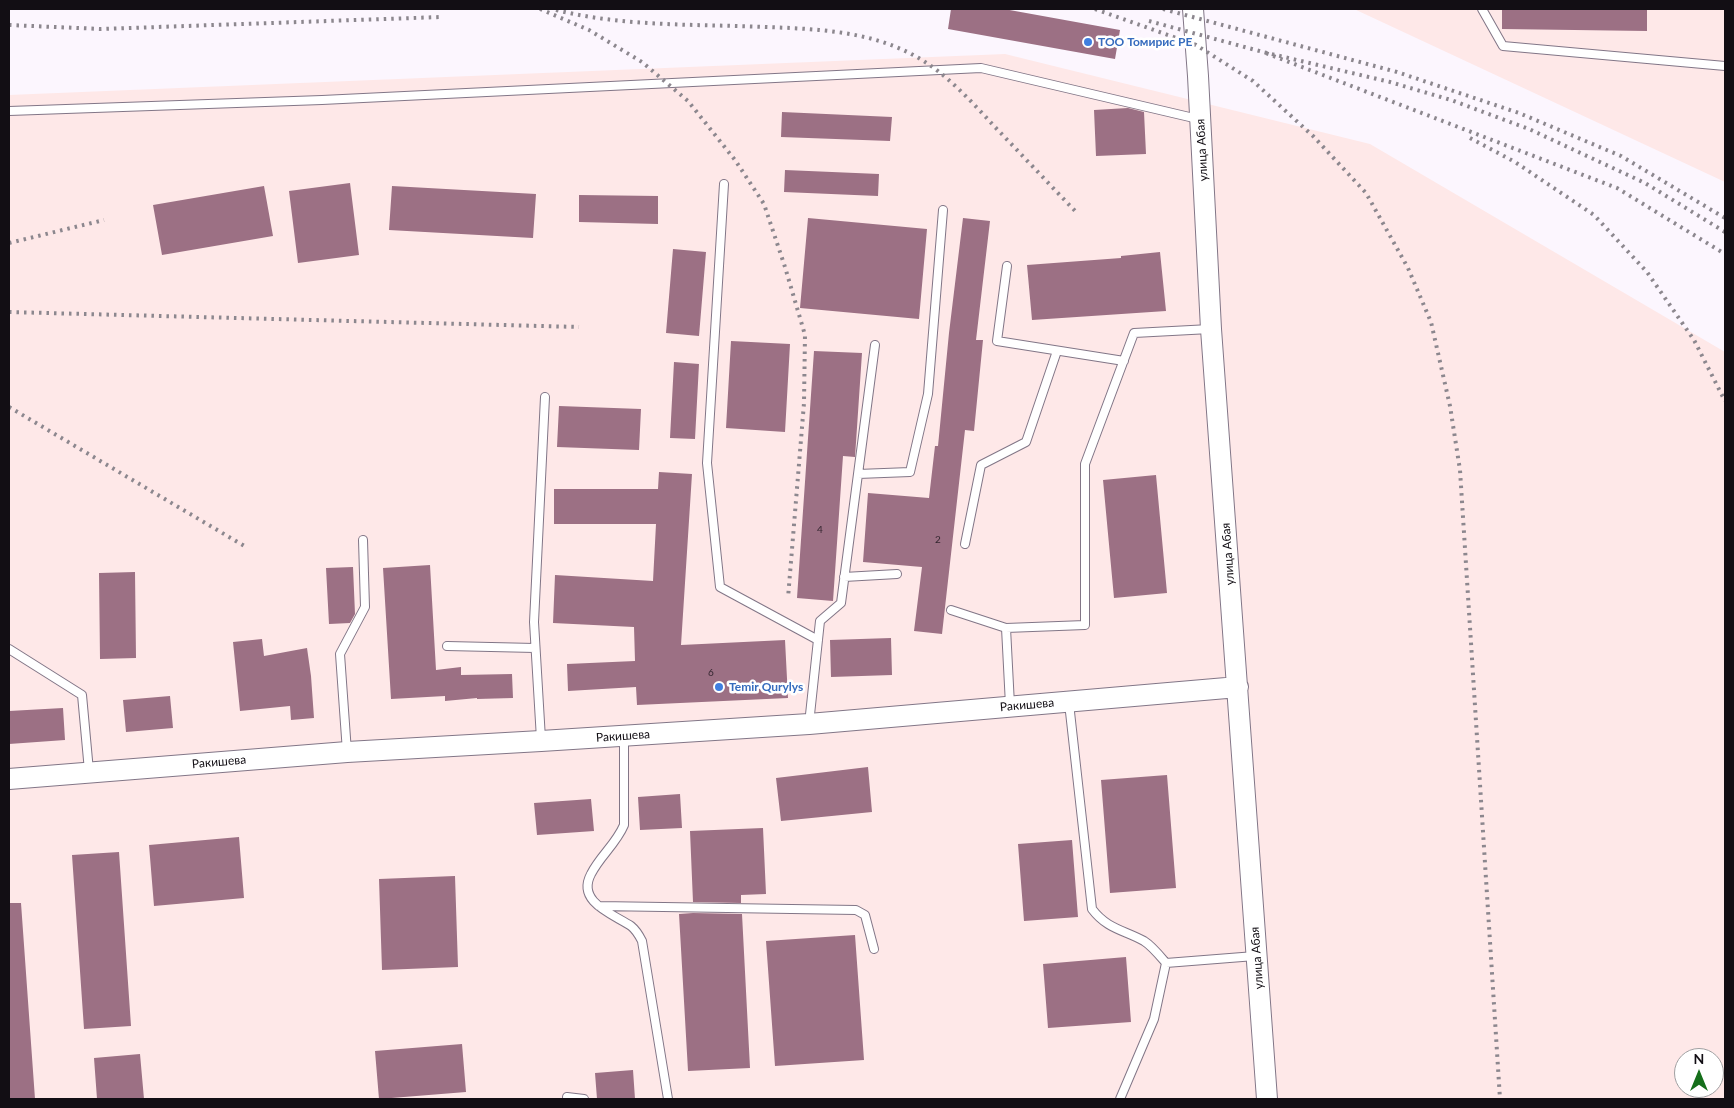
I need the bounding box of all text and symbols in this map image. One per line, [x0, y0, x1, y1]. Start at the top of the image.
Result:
place label: ТОО Томирис РЕ [1098, 35, 1192, 49]
marker: ТОО Томирис РЕ [1082, 36, 1094, 48]
street label: улица Абая [1193, 118, 1211, 182]
street label: улица Абая [1219, 522, 1237, 586]
house number: 4 [817, 524, 823, 536]
house number: 2 [935, 534, 941, 546]
house number: 6 [708, 667, 714, 679]
place label: Temir Qurylys [729, 680, 803, 694]
marker: Temir Qurylys [713, 681, 725, 693]
street label: Ракишева [999, 695, 1055, 715]
street label: Ракишева [595, 727, 651, 745]
street label: Ракишева [191, 752, 247, 772]
street label: улица Абая [1248, 926, 1266, 990]
north arrow [1674, 1048, 1724, 1098]
text: N [1694, 1050, 1704, 1067]

